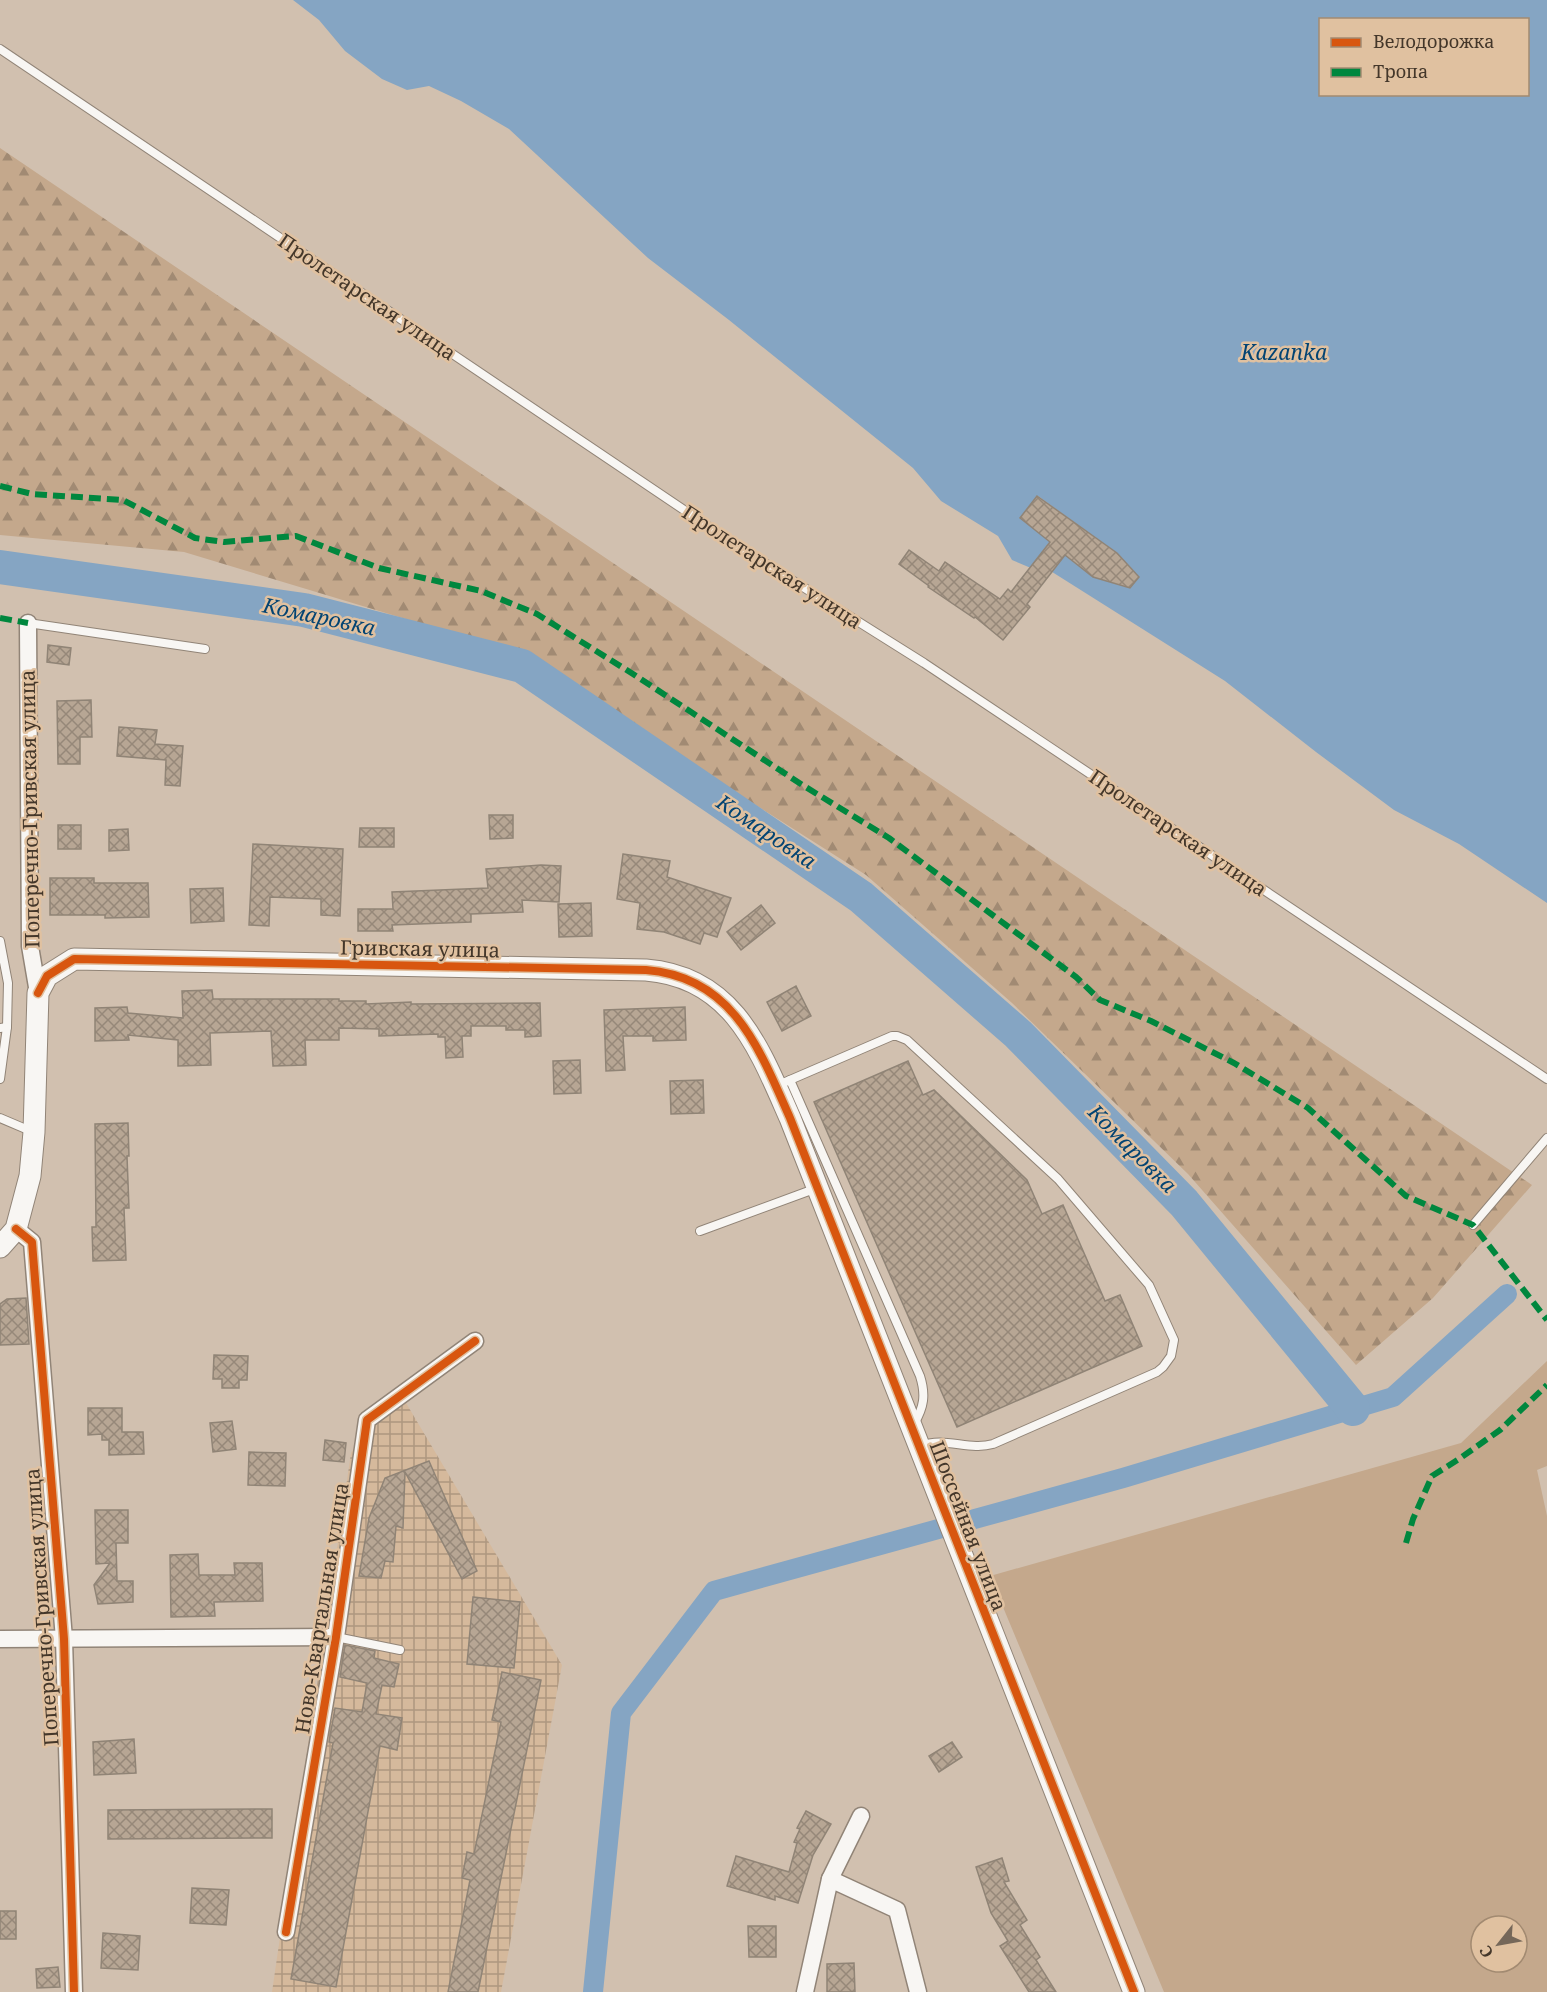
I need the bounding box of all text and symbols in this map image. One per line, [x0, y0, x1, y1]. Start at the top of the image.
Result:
legend [1319, 18, 1529, 96]
text: Велодорожка [1373, 29, 1495, 53]
text: Тропа [1373, 59, 1428, 83]
street label: Пролетарская улица [273, 227, 462, 366]
water label: Kazanka [1240, 338, 1328, 366]
street label: Пролетарская улица [677, 498, 867, 635]
water label: Комаровка [260, 590, 378, 642]
street label: Поперечно-Гривская улица [14, 670, 45, 948]
street label: Пролетарская улица [1084, 763, 1273, 902]
water label: Комаровка [711, 787, 822, 875]
street label: Гривская улица [340, 934, 500, 963]
water label: Комаровка [1082, 1097, 1183, 1199]
street label: Шоссейная улица [924, 1437, 1013, 1615]
street label: Поперечно-Гривская улица [18, 1467, 65, 1747]
street label: Ново-Квартальная улица [288, 1480, 355, 1735]
north arrow [1469, 1914, 1529, 1974]
text: С [1474, 1942, 1498, 1962]

